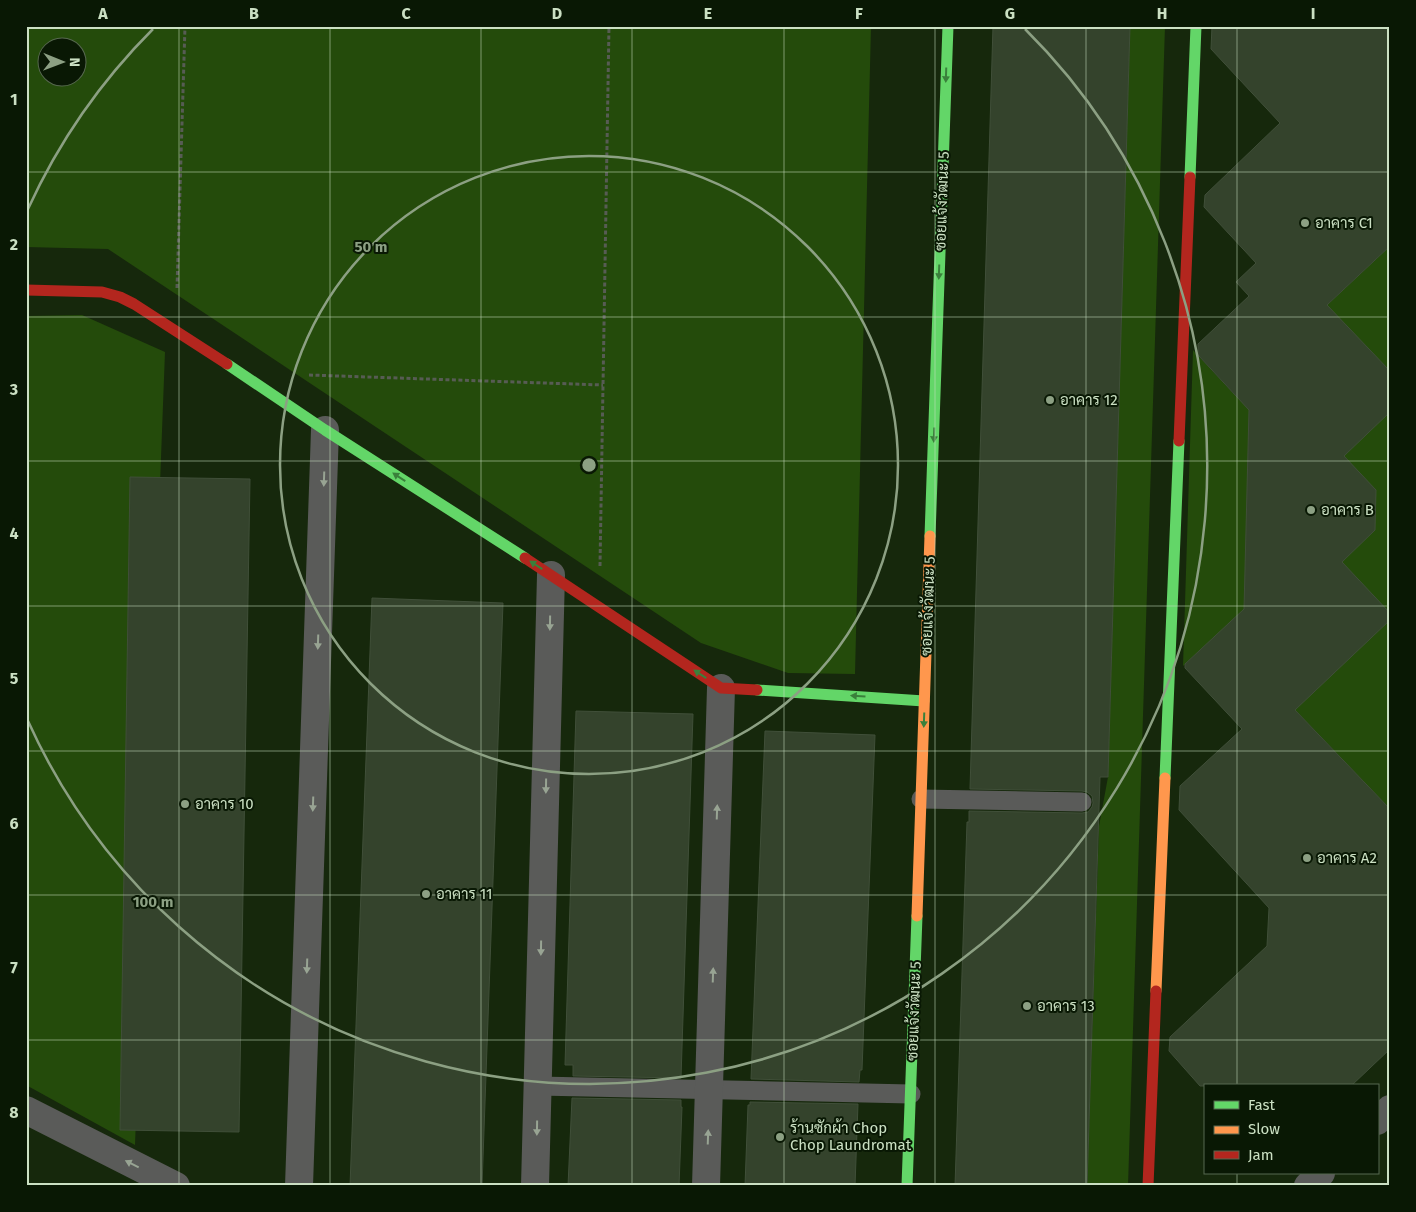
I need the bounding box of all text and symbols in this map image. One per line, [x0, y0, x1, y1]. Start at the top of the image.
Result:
text: A [97, 4, 108, 23]
text: B [249, 4, 259, 23]
text: C [401, 4, 411, 23]
text: D [552, 4, 562, 23]
text: E [704, 4, 712, 23]
text: F [855, 4, 863, 23]
text: G [1005, 4, 1015, 23]
text: H [1157, 4, 1167, 23]
text: I [1311, 4, 1315, 23]
north arrow [38, 38, 88, 88]
text: N [66, 57, 83, 67]
one-way arrow [942, 67, 950, 83]
text: 1 [10, 90, 18, 109]
street label: ซอยแจ้งวัฒนะ 5 [930, 151, 953, 251]
place label: อาคาร C1 [1315, 214, 1373, 232]
marker: อาคาร C1 [1299, 217, 1311, 229]
text: 2 [10, 235, 18, 254]
text: 50 m [354, 238, 388, 256]
one-way arrow [935, 265, 943, 281]
text: 3 [9, 380, 18, 399]
place label: อาคาร 12 [1060, 391, 1118, 409]
marker: อาคาร 12 [1044, 394, 1056, 406]
one-way arrow [929, 427, 937, 443]
centre of rings [580, 456, 598, 474]
one-way arrow [319, 471, 327, 487]
one-way arrow [392, 473, 405, 482]
place label: อาคาร B [1321, 501, 1374, 519]
marker: อาคาร B [1305, 504, 1317, 516]
text: 4 [9, 524, 19, 543]
street label: ซอยแจ้งวัฒนะ 5 [916, 556, 939, 656]
one-way arrow [529, 560, 542, 570]
one-way arrow [546, 616, 554, 632]
one-way arrow [314, 634, 322, 650]
text: 5 [10, 669, 19, 688]
one-way arrow [694, 669, 707, 679]
one-way arrow [850, 692, 866, 700]
one-way arrow [919, 712, 927, 728]
one-way arrow [541, 778, 549, 794]
place label: อาคาร 10 [195, 795, 254, 813]
one-way arrow [308, 796, 316, 812]
marker: อาคาร 10 [179, 798, 191, 810]
one-way arrow [714, 804, 722, 820]
text: 6 [9, 814, 19, 833]
place label: อาคาร A2 [1317, 849, 1377, 867]
marker: อาคาร A2 [1301, 852, 1313, 864]
place label: อาคาร 11 [436, 885, 492, 903]
marker: อาคาร 11 [420, 888, 432, 900]
text: 100 m [133, 893, 173, 911]
one-way arrow [537, 940, 545, 956]
text: 7 [10, 958, 18, 977]
one-way arrow [303, 959, 311, 975]
street label: ซอยแจ้งวัฒนะ 5 [902, 961, 925, 1061]
one-way arrow [709, 966, 717, 982]
place label: อาคาร 13 [1037, 997, 1095, 1015]
marker: อาคาร 13 [1021, 1000, 1033, 1012]
legend [1204, 1084, 1378, 1174]
text: Fast [1248, 1096, 1275, 1114]
text: 8 [9, 1103, 19, 1122]
place label: ร้านซักผ้า Chop Chop Laundromat [790, 1118, 912, 1154]
one-way arrow [533, 1120, 541, 1136]
text: Slow [1248, 1120, 1280, 1138]
one-way arrow [704, 1129, 712, 1145]
marker: ร้านซักผ้า Chop Chop Laundromat [774, 1131, 786, 1143]
text: Jam [1248, 1146, 1274, 1164]
one-way arrow [125, 1160, 140, 1168]

